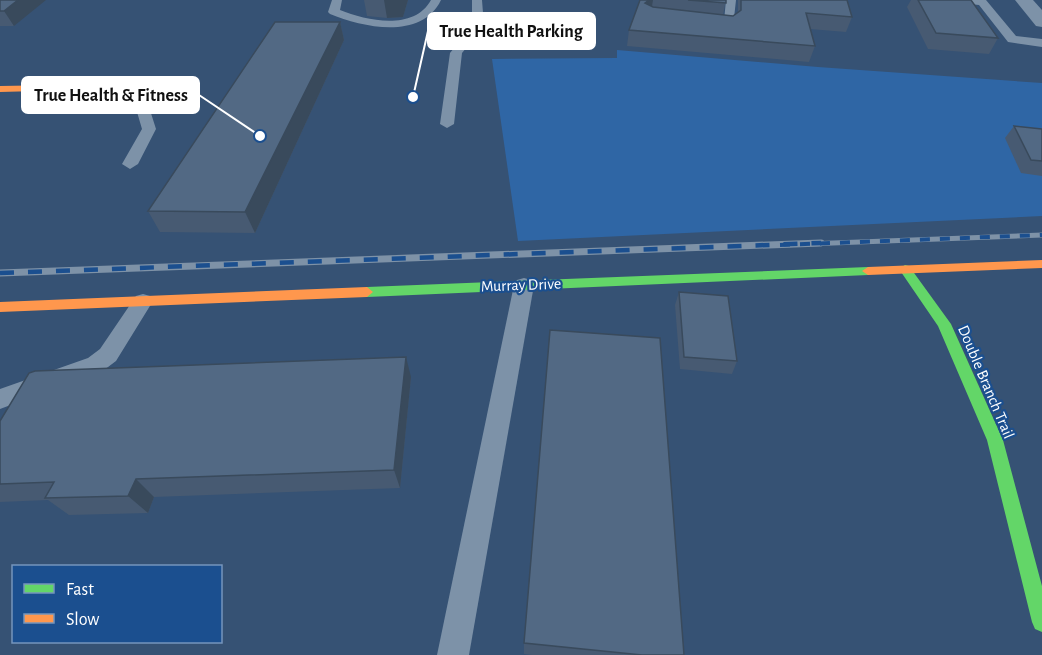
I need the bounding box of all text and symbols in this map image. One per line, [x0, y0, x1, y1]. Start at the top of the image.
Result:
callout: True Health Parking [428, 13, 595, 49]
text: True Health Parking [439, 23, 584, 41]
callout: True Health & Fitness [22, 77, 199, 113]
text: True Health & Fitness [34, 87, 188, 105]
street label: Murray Drive [481, 276, 562, 295]
street label: Double Branch Trail [955, 323, 1017, 441]
legend [12, 565, 222, 643]
text: Fast [66, 581, 94, 599]
text: Slow [66, 611, 99, 629]

